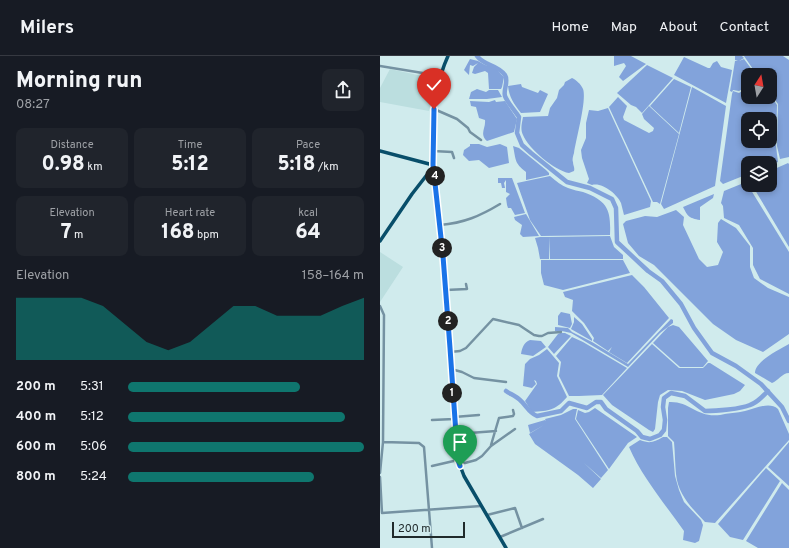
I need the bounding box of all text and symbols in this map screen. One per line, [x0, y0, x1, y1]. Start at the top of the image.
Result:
text: Milers [20, 16, 74, 40]
text: Home [552, 19, 589, 36]
text: Map [611, 19, 637, 36]
text: About [659, 19, 698, 36]
text: Contact [720, 19, 769, 36]
text: Morning run [16, 68, 142, 95]
pin [417, 68, 451, 109]
north arrow [741, 68, 777, 104]
map controls [741, 68, 777, 192]
button: share [322, 69, 364, 111]
icon: check [423, 74, 445, 96]
text: 08:27 [16, 97, 50, 113]
button: locate [741, 112, 777, 148]
text: Distance [50, 138, 94, 152]
text: Time [178, 138, 202, 152]
text: Pace [296, 138, 320, 152]
text: 0.98 [41, 152, 85, 178]
text: 5:12 [171, 152, 209, 178]
text: 5:18 [277, 152, 315, 178]
button: layers [741, 156, 777, 192]
text: km [85, 160, 103, 174]
text: /km [315, 160, 339, 174]
pin: 4 [425, 166, 445, 186]
text: 4 [431, 169, 439, 183]
text: Elevation [49, 206, 95, 220]
text: Heart rate [165, 206, 215, 220]
text: kcal [298, 206, 318, 220]
text: 7 [61, 220, 71, 246]
text: 168 [161, 220, 195, 246]
text: 64 [295, 220, 321, 246]
text: m [71, 228, 83, 242]
text: bpm [195, 228, 219, 242]
pin: 3 [432, 238, 452, 258]
text: 3 [439, 241, 445, 255]
text: Elevation [16, 268, 69, 284]
text: 158–164 m [302, 268, 364, 284]
pin: 2 [438, 311, 458, 331]
text: 2 [445, 314, 451, 328]
text: 200 m [16, 379, 56, 395]
text: 5:31 [80, 379, 104, 395]
pin: 1 [442, 383, 462, 403]
text: 1 [450, 386, 454, 400]
text: 400 m [16, 409, 56, 425]
text: 5:12 [80, 409, 104, 425]
pin [443, 425, 477, 466]
icon: arrive [449, 431, 471, 453]
text: 600 m [16, 439, 56, 455]
text: 5:06 [80, 439, 107, 455]
text: 800 m [16, 469, 56, 485]
text: 5:24 [80, 469, 107, 485]
scale bar [392, 520, 465, 539]
text: 200 m [398, 522, 431, 536]

